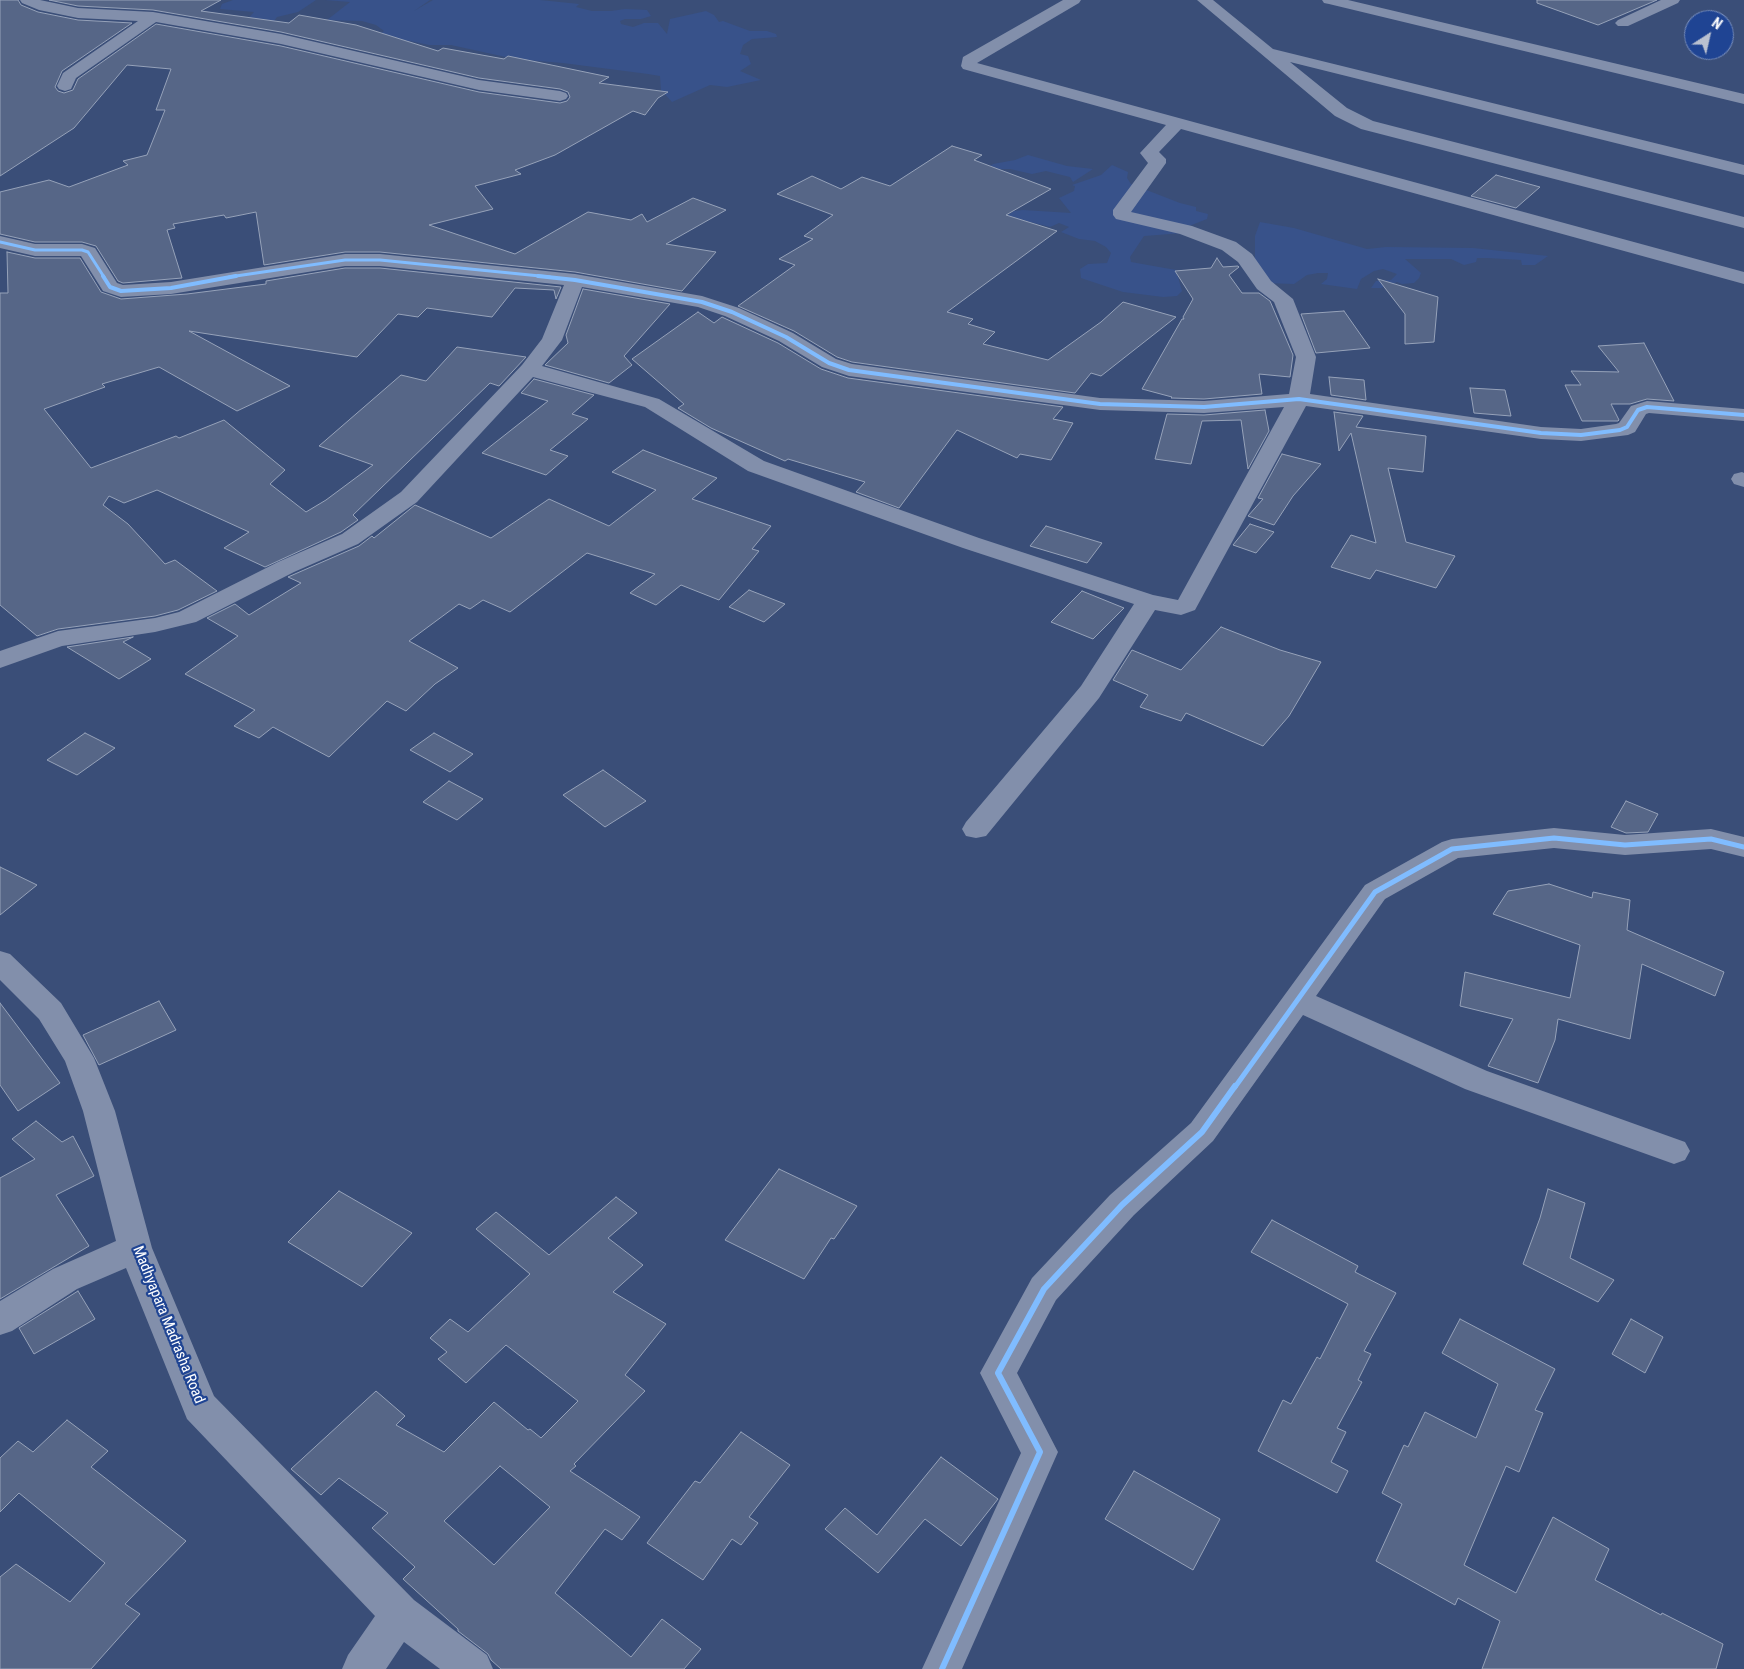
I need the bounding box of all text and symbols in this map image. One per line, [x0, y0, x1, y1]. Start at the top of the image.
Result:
north arrow [1684, 10, 1734, 60]
text: N [1709, 15, 1725, 33]
street label: Madhyapara Madrasha Road [128, 1244, 208, 1406]

